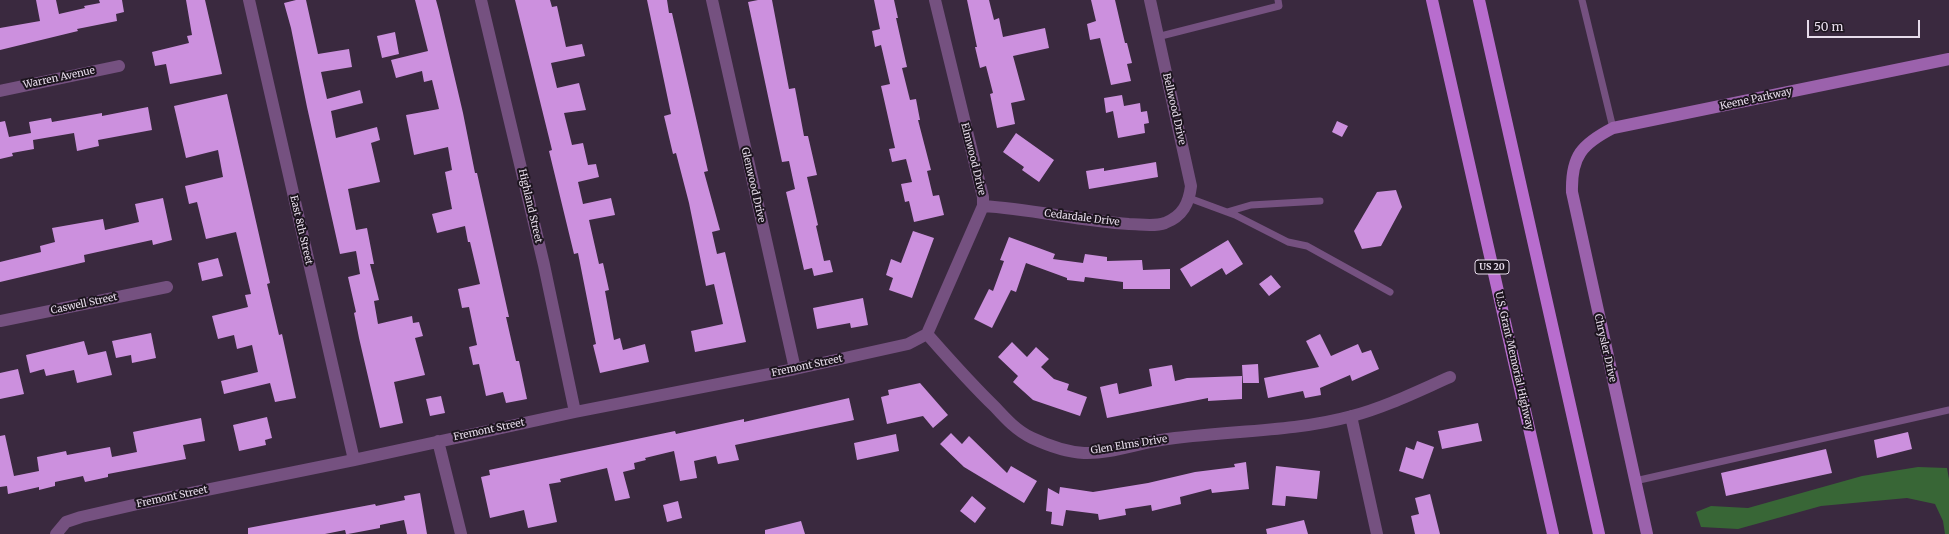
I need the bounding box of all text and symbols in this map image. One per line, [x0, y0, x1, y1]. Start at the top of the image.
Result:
scale bar [1809, 12, 1922, 38]
text: 50 m [1814, 19, 1843, 34]
street label: Warren Avenue [22, 65, 96, 91]
street label: Bellwood Drive [1160, 72, 1188, 146]
street label: Keene Parkway [1719, 85, 1793, 113]
street label: Elmwood Drive [958, 122, 988, 196]
street label: Glenwood Drive [739, 146, 767, 224]
street label: Highland Street [516, 168, 544, 244]
street label: East 8th Street [287, 194, 315, 266]
street label: Cedardale Drive [1044, 207, 1120, 229]
road number: US 20 [1475, 260, 1509, 274]
street label: Caswell Street [50, 291, 118, 317]
street label: U.S. Grant Memorial Highway [1492, 291, 1536, 431]
street label: Chrysler Drive [1591, 313, 1619, 383]
street label: Fremont Street [770, 353, 844, 379]
street label: Fremont Street [452, 417, 526, 443]
street label: Glen Elms Drive [1090, 433, 1168, 457]
street label: Fremont Street [135, 484, 209, 510]

